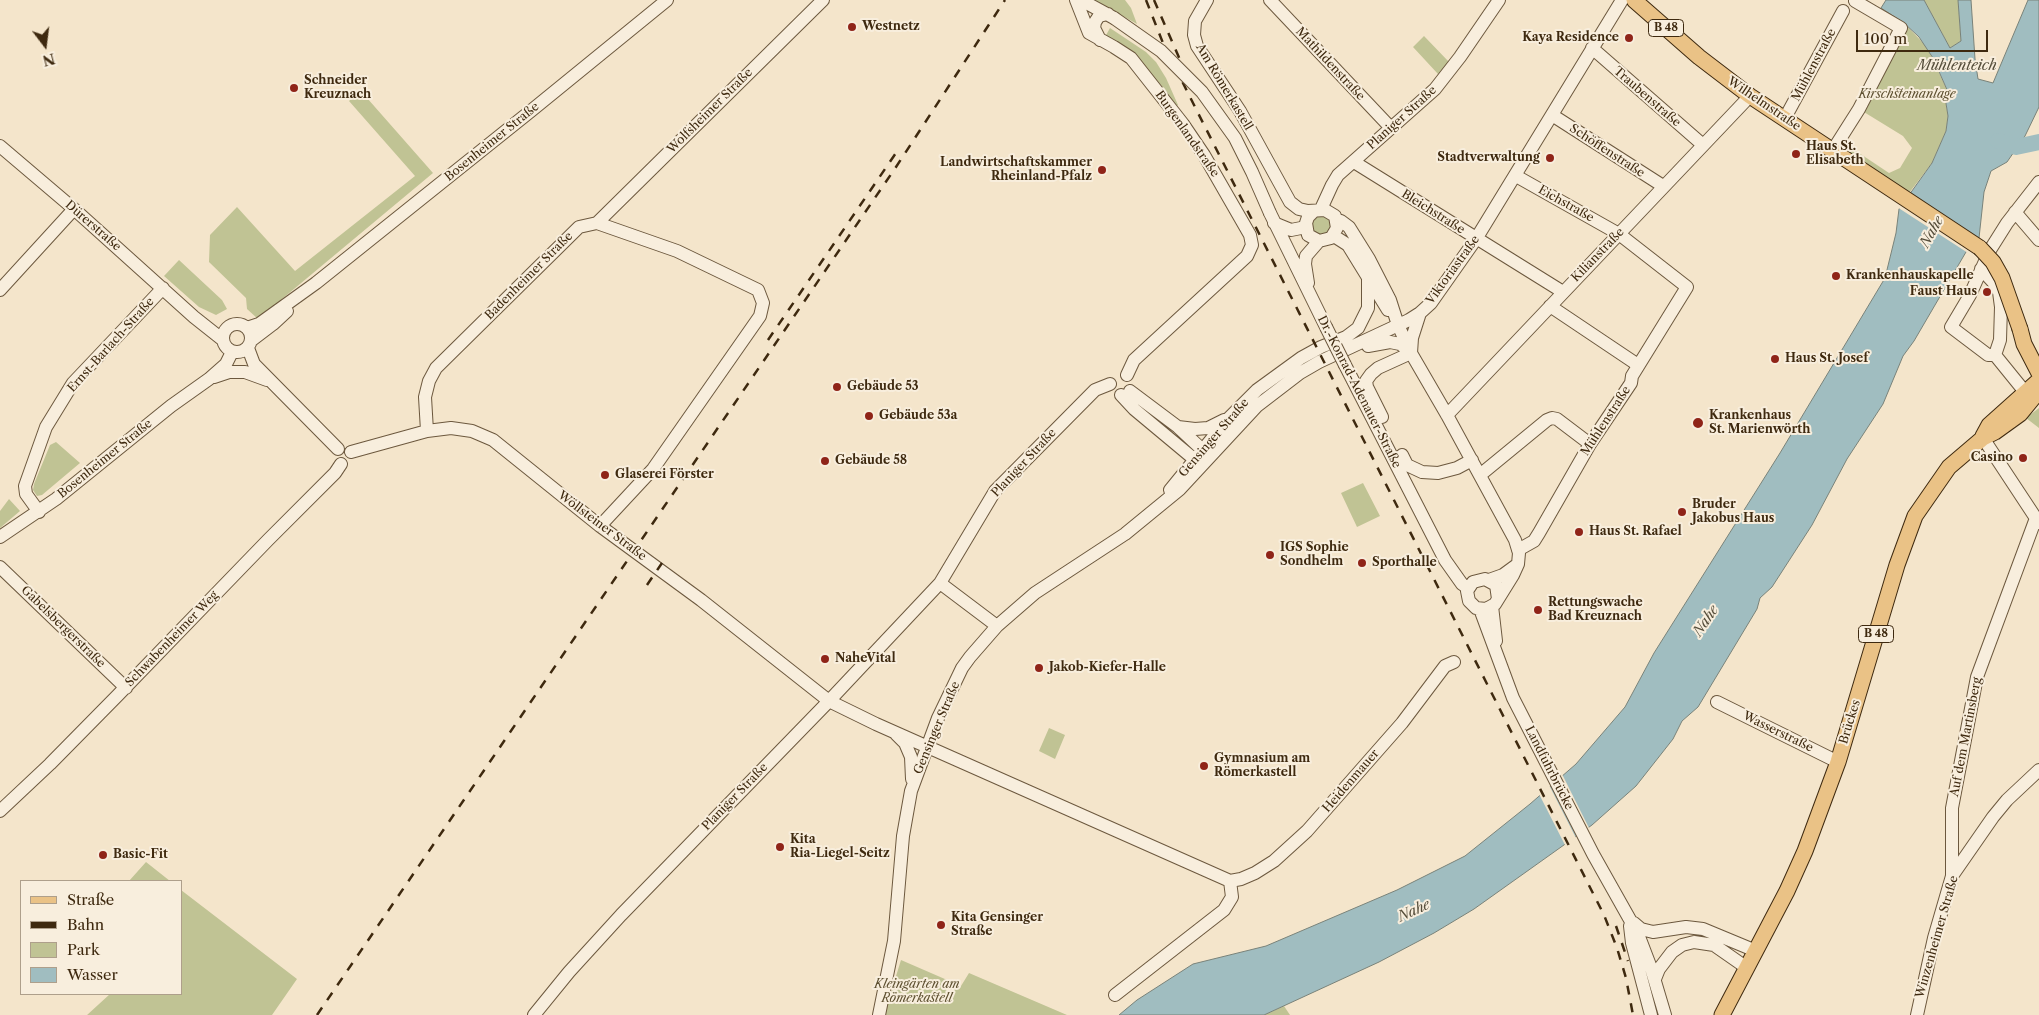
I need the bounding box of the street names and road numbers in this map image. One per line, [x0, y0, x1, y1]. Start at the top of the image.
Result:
road number: B 48 [1648, 19, 1684, 36]
street label: Mathildenstraße [1292, 24, 1368, 104]
street label: Mühlenstraße [1789, 26, 1839, 104]
street label: Am Römerkastell [1192, 41, 1256, 133]
street label: Traubenstraße [1610, 64, 1684, 130]
street label: Wolfsheimer Straße [664, 65, 756, 157]
street label: Wilhelmstraße [1725, 74, 1803, 134]
street label: Planiger Straße [1364, 83, 1440, 153]
street label: Burgenlandstraße [1152, 88, 1222, 180]
street label: Bosenheimer Straße [442, 100, 542, 184]
street label: Schöffenstraße [1567, 121, 1647, 181]
street label: Eichstraße [1536, 183, 1596, 225]
street label: Bleichstraße [1399, 187, 1467, 237]
street label: Dürerstraße [62, 198, 124, 254]
street label: Kilianstraße [1569, 225, 1627, 285]
street label: Badenheimer Straße [482, 229, 576, 323]
street label: Viktoriastraße [1423, 233, 1483, 307]
street label: Ernst-Barlach-Straße [65, 295, 157, 395]
street label: Dr.-Konrad-Adenauer-Straße [1314, 313, 1404, 471]
street label: Mühlenstraße [1578, 383, 1634, 459]
street label: Gensinger Straße [1176, 396, 1252, 480]
street label: Bosenheimer Straße [55, 417, 155, 501]
street label: Planiger Straße [989, 426, 1059, 500]
street label: Wöllsteiner Straße [555, 488, 649, 564]
street label: Gabelsbergerstraße [18, 583, 108, 671]
street label: Schwabenheimer Weg [123, 588, 221, 690]
road number: B 48 [1858, 626, 1894, 642]
street label: Auf dem Martinsberg [1947, 676, 1985, 798]
street label: Gensinger Straße [911, 679, 963, 777]
street label: Brückes [1836, 698, 1864, 746]
street label: Wasserstraße [1741, 709, 1815, 755]
street label: Landfuhrbrücke [1522, 724, 1576, 812]
street label: Heidenmauer [1320, 747, 1382, 815]
street label: Planiger Straße [699, 760, 771, 834]
street label: Winzenheimer Straße [1913, 874, 1961, 1000]

